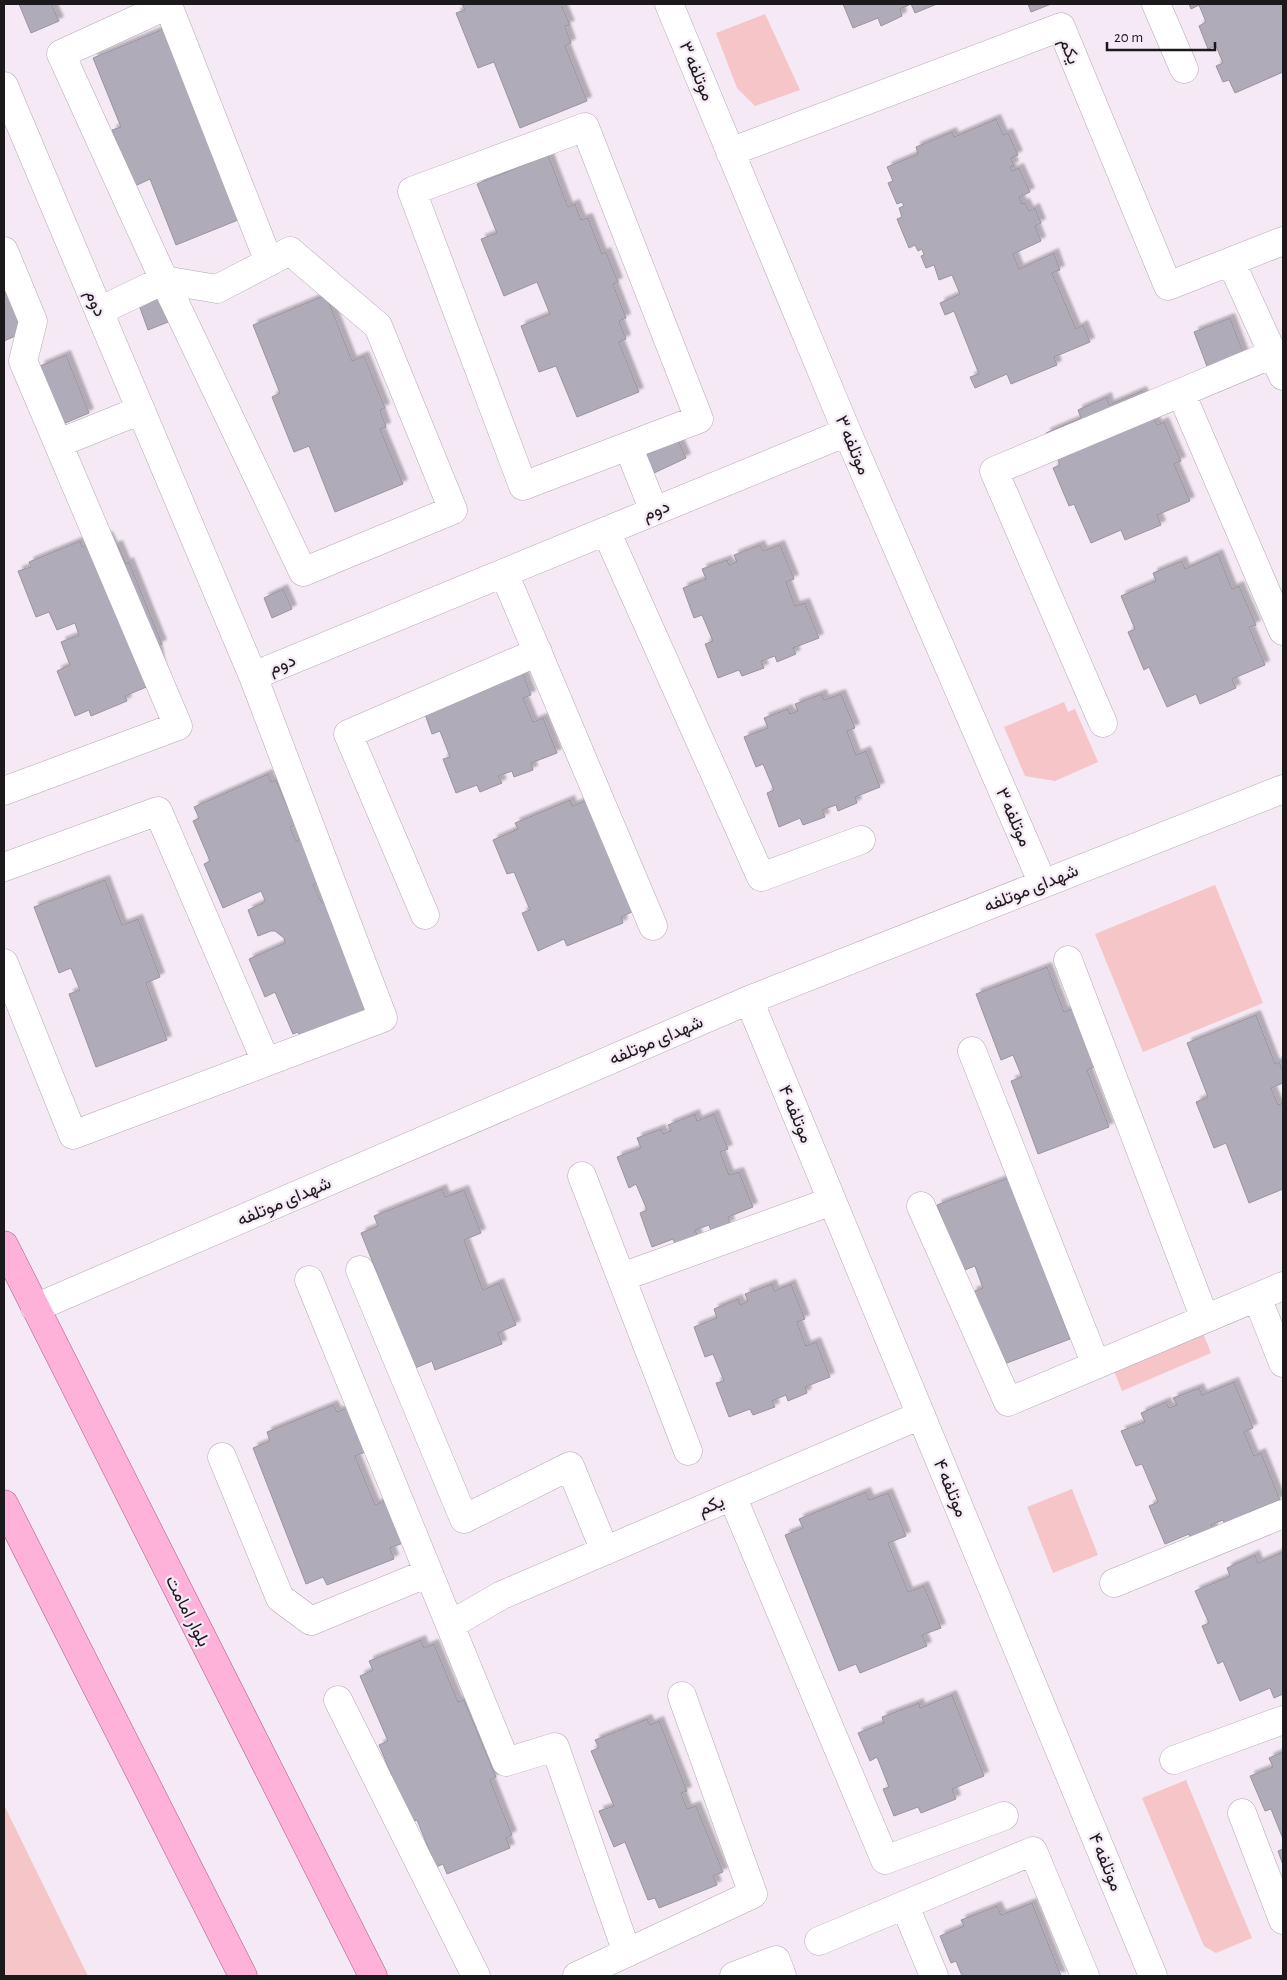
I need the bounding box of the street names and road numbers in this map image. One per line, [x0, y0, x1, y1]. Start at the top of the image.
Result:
street label: یکم [1054, 36, 1082, 68]
street label: موتلفه ۳ [675, 39, 717, 104]
street label: دوم [80, 287, 109, 320]
street label: موتلفه ۳ [831, 413, 873, 478]
street label: دوم [640, 497, 673, 526]
street label: دوم [266, 651, 299, 680]
street label: موتلفه ۳ [991, 785, 1034, 850]
street label: شهدای موتلفه [982, 862, 1082, 917]
street label: شهدای موتلفه [607, 1013, 706, 1070]
street label: موتلفه ۴ [774, 1083, 815, 1146]
street label: شهدای موتلفه [235, 1174, 334, 1231]
street label: موتلفه ۴ [929, 1457, 970, 1520]
street label: یکم [696, 1493, 728, 1521]
street label: بلوار امامت [161, 1573, 213, 1650]
street label: موتلفه ۴ [1084, 1831, 1125, 1894]

